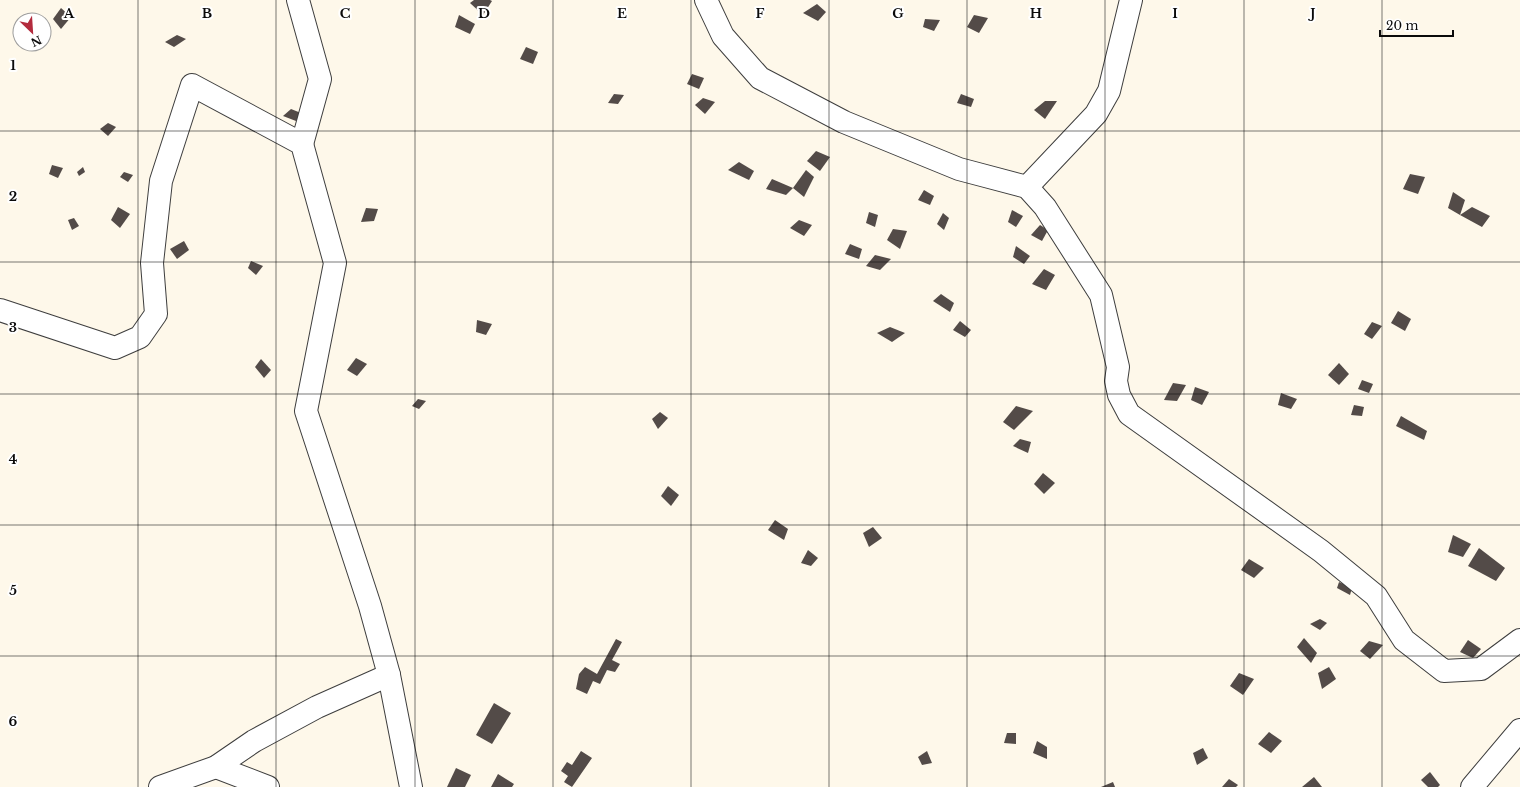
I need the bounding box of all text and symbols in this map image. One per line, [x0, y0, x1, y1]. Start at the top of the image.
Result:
text: A [63, 5, 75, 22]
text: B [202, 5, 212, 22]
text: C [340, 5, 351, 22]
text: D [478, 5, 490, 22]
text: E [617, 5, 627, 22]
text: F [756, 5, 765, 22]
text: G [892, 5, 904, 22]
text: H [1030, 5, 1042, 22]
text: I [1172, 5, 1178, 22]
text: J [1307, 5, 1316, 22]
north arrow [12, 12, 52, 52]
scale bar [1380, 12, 1453, 38]
text: 20 m [1386, 18, 1418, 33]
text: N [28, 33, 44, 50]
text: 1 [10, 57, 16, 74]
text: 2 [9, 188, 17, 205]
text: 3 [9, 319, 17, 336]
text: 4 [9, 451, 18, 468]
text: 5 [9, 582, 17, 599]
text: 6 [9, 713, 18, 730]

